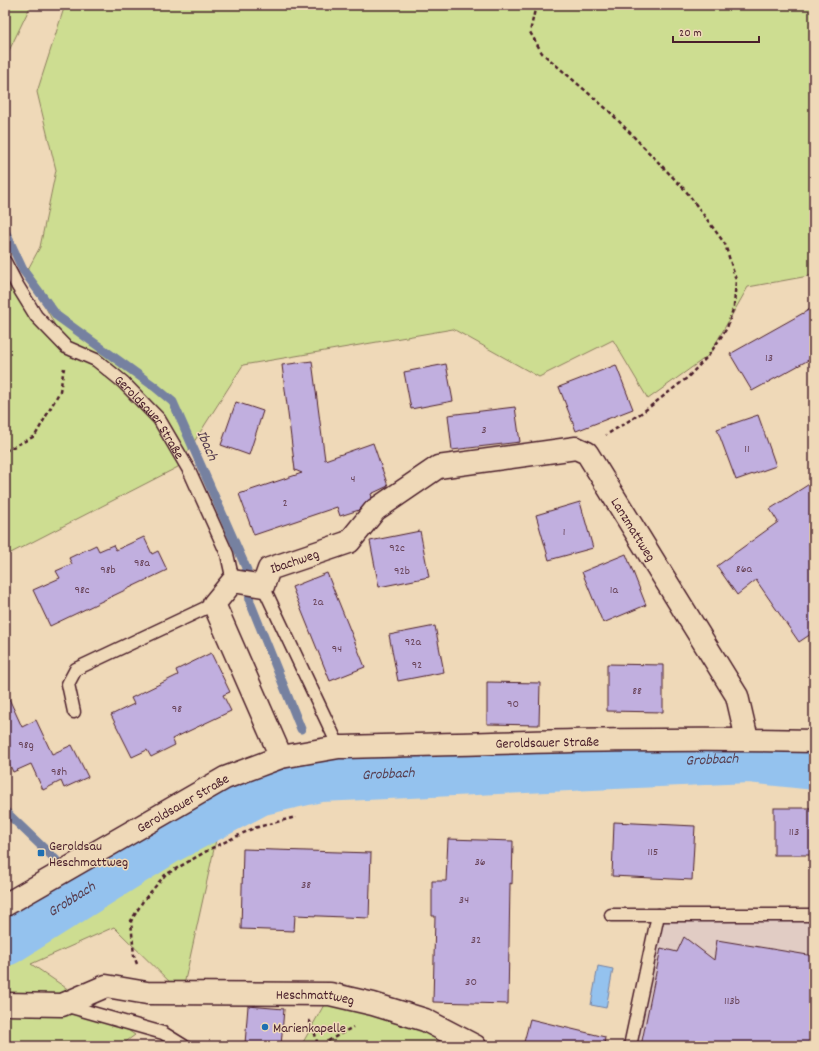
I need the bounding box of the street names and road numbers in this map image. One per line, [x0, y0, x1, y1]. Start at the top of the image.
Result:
street label: Geroldsauer Straße [109, 371, 188, 463]
street label: Lanzmattweg [605, 494, 660, 566]
street label: Ibachweg [268, 545, 322, 580]
street label: Geroldsauer Straße [495, 733, 599, 755]
street label: Geroldsauer Straße [134, 770, 233, 839]
street label: Heschmattweg [276, 986, 356, 1011]

